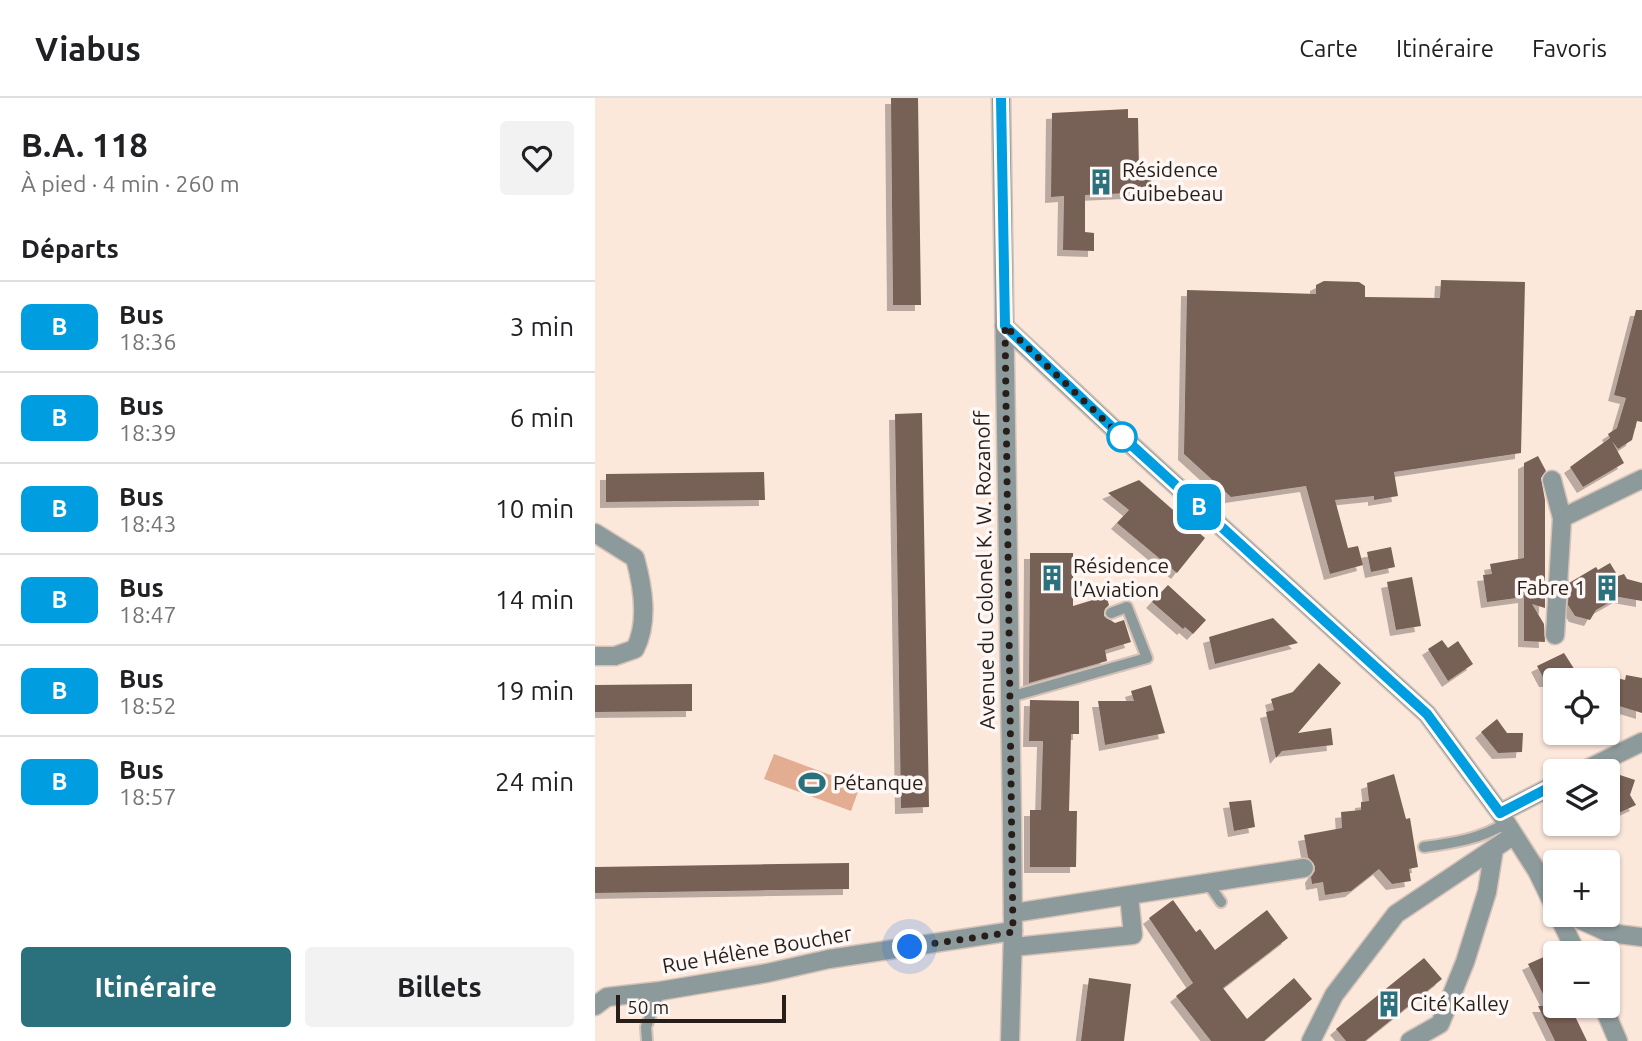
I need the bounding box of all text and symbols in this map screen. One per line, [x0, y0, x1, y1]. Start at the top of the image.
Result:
text: Viabus [35, 30, 141, 67]
text: Carte [1299, 35, 1358, 62]
text: Itinéraire [1396, 35, 1494, 62]
text: Favoris [1532, 35, 1607, 62]
button: heart [500, 121, 574, 195]
text: B.A. 118 [21, 126, 148, 163]
place label: Résidence Guibebeau [1122, 157, 1224, 205]
building icon: Résidence Guibebeau [1086, 167, 1116, 197]
text: À pied · 4 min · 260 m [21, 171, 240, 196]
text: Départs [21, 234, 119, 263]
text: Bus [119, 300, 164, 329]
text: 3 min [510, 312, 574, 341]
text: B [52, 313, 67, 340]
text: 18:36 [119, 329, 177, 354]
text: Bus [119, 391, 164, 420]
text: 6 min [510, 403, 574, 432]
text: B [52, 404, 67, 431]
street label: Avenue du Colonel K. W. Rozanoff [969, 409, 999, 730]
text: 18:39 [119, 420, 177, 445]
unlabelled marker [1107, 422, 1137, 452]
text: Bus [119, 482, 164, 511]
line badge: B [1176, 484, 1222, 530]
text: B [1191, 493, 1207, 520]
text: 10 min [495, 494, 574, 523]
text: B [52, 495, 67, 522]
text: 18:43 [119, 511, 177, 536]
place label: Résidence l'Aviation [1073, 553, 1169, 601]
building icon: Résidence l'Aviation [1037, 563, 1067, 593]
text: Bus [119, 573, 164, 602]
building icon: Fabre 1 [1592, 573, 1622, 603]
place label: Fabre 1 [1516, 575, 1586, 599]
text: 14 min [495, 585, 574, 614]
text: B [52, 586, 67, 613]
text: 18:47 [119, 602, 177, 627]
text: Bus [119, 664, 164, 693]
map controls [1543, 668, 1620, 1018]
button: locate [1543, 668, 1620, 745]
text: 19 min [495, 676, 574, 705]
text: B [52, 677, 67, 704]
text: 18:52 [119, 693, 177, 718]
text: Bus [119, 755, 164, 784]
button: layers [1543, 759, 1620, 836]
text: 24 min [495, 767, 574, 796]
text: B [52, 768, 67, 795]
sports icon: Pétanque [797, 768, 827, 798]
place label: Pétanque [833, 770, 924, 794]
text: 18:57 [119, 784, 177, 809]
button: + [1543, 850, 1620, 927]
street label: Rue Hélène Boucher [660, 921, 854, 978]
your location [892, 929, 927, 964]
button: − [1543, 941, 1620, 1018]
button: Itinéraire [21, 947, 291, 1027]
button: Billets [305, 947, 574, 1027]
building icon: Cité Kalley [1374, 989, 1404, 1019]
place label: Cité Kalley [1410, 991, 1509, 1015]
scale bar [616, 992, 786, 1024]
text: 50 m [627, 996, 669, 1018]

